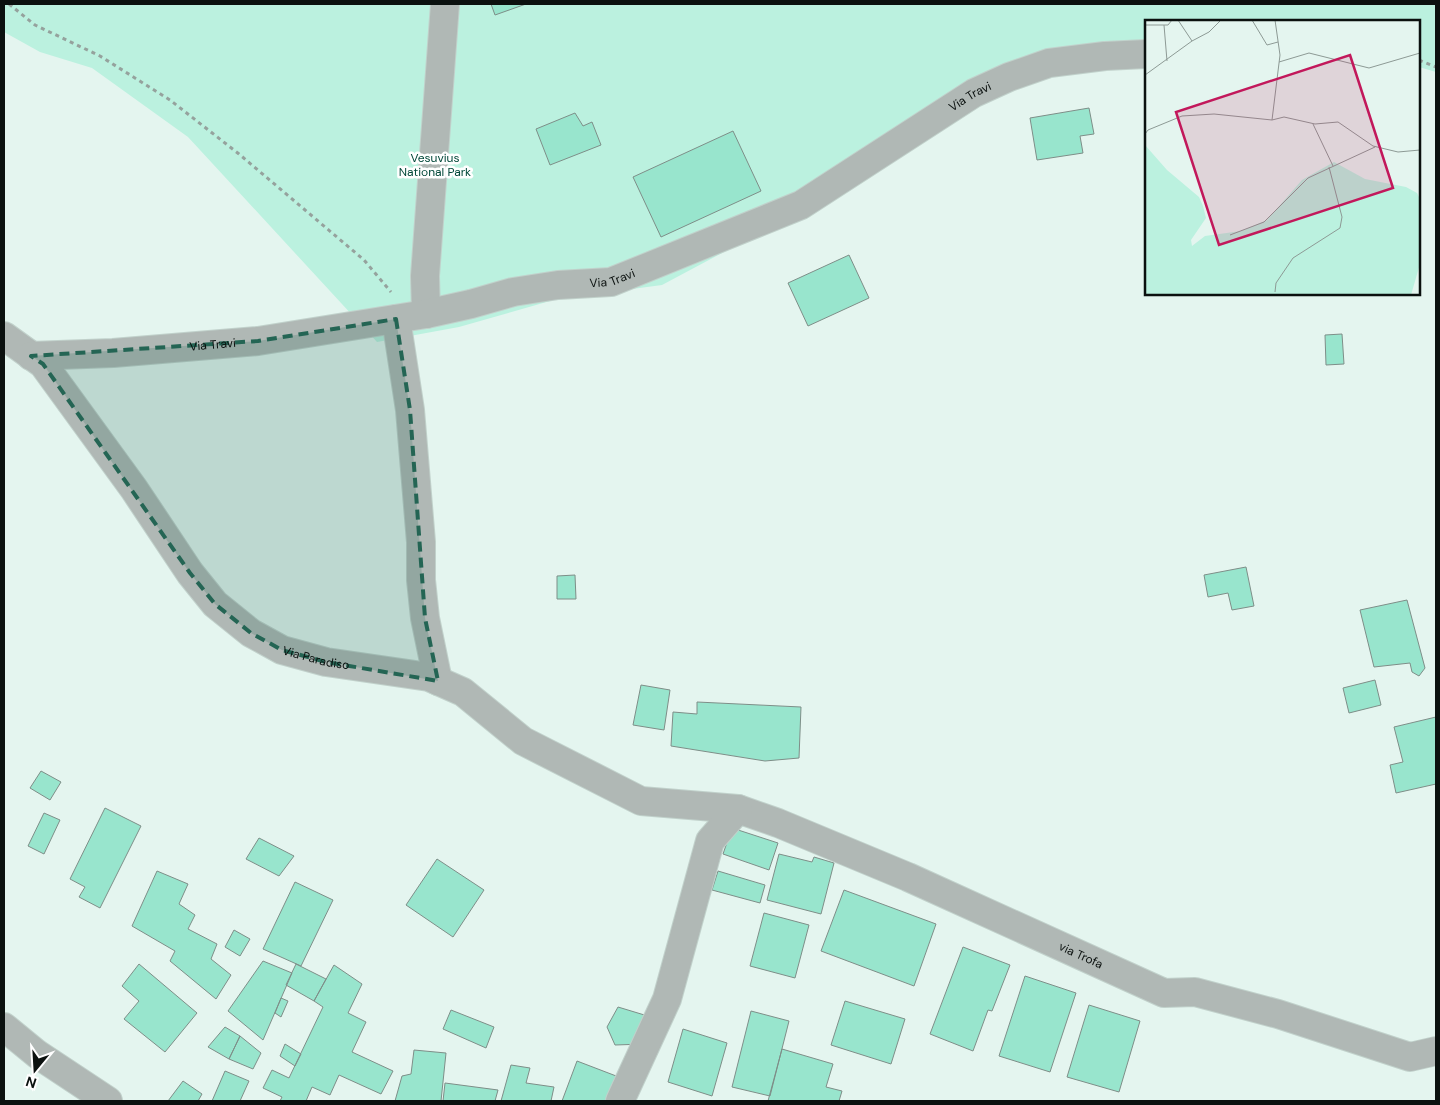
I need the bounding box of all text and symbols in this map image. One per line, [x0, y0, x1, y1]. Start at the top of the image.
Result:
inset map [1145, 20, 1420, 295]
street label: Via Travi [946, 78, 994, 115]
park label: Vesuvius National Park [399, 150, 471, 180]
street label: Via Travi [589, 265, 637, 291]
street label: Via Travi [189, 335, 237, 355]
street label: Via Paradiso [281, 642, 351, 673]
street label: via Trofa [1056, 938, 1105, 972]
north arrow [10, 1045, 60, 1095]
text: N [23, 1072, 39, 1093]

